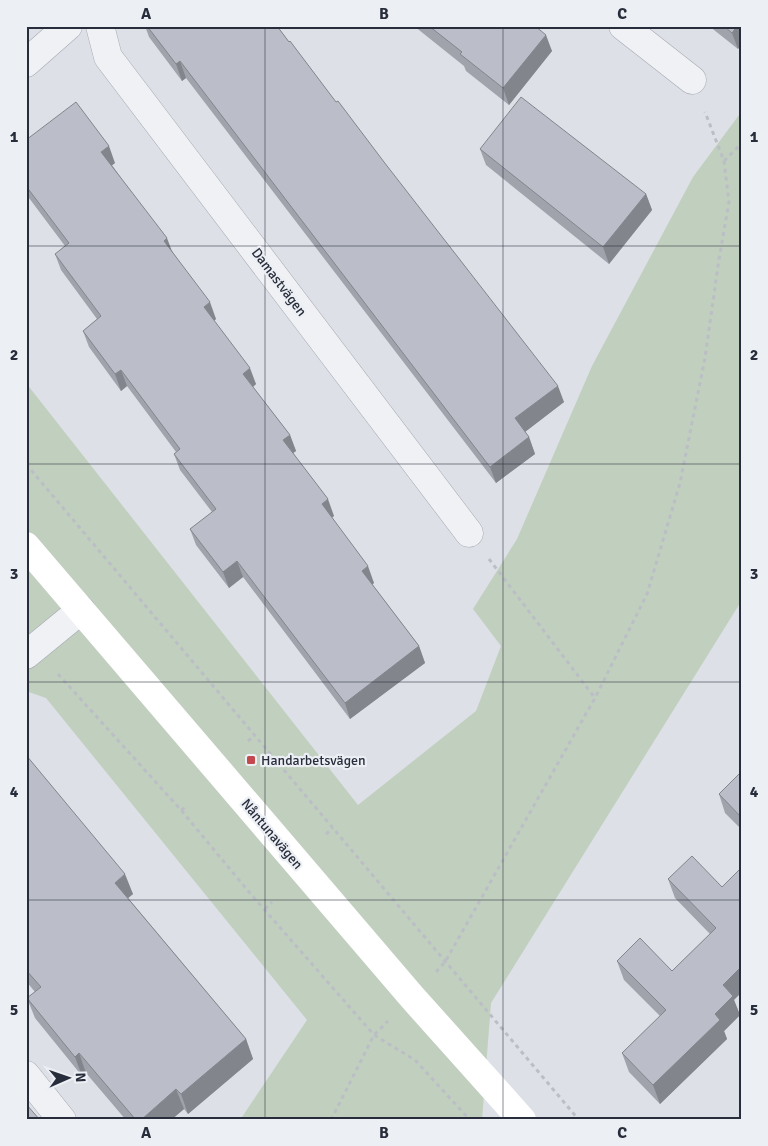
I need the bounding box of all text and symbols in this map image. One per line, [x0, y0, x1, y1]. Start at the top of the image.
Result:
text: A [141, 4, 152, 24]
text: B [379, 4, 389, 24]
text: C [617, 4, 627, 24]
text: 1 [10, 127, 19, 147]
text: 1 [750, 127, 759, 147]
street label: Damastvägen [248, 245, 310, 319]
text: 2 [10, 345, 18, 365]
text: 2 [750, 345, 758, 365]
text: 3 [10, 564, 18, 584]
text: 3 [750, 564, 758, 584]
place label: Handarbetsvägen [261, 752, 366, 769]
marker: Handarbetsvägen [245, 754, 257, 766]
text: 4 [10, 782, 19, 802]
text: 4 [750, 782, 759, 802]
street label: Nåntunavägen [238, 795, 306, 873]
text: 5 [10, 1000, 18, 1020]
text: 5 [750, 1000, 758, 1020]
north arrow [42, 1054, 92, 1104]
text: N [72, 1072, 89, 1083]
text: A [141, 1123, 152, 1143]
text: B [379, 1123, 389, 1143]
text: C [617, 1123, 627, 1143]

